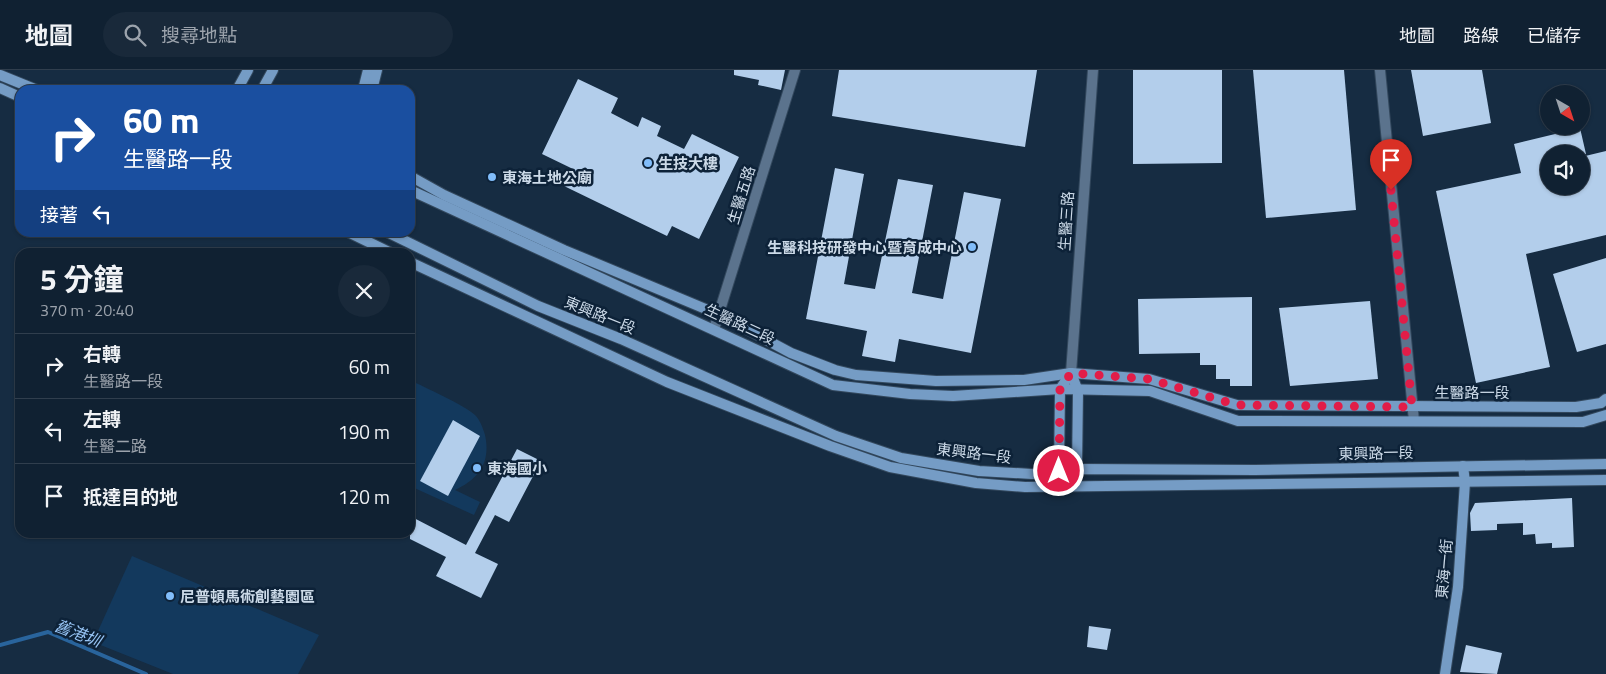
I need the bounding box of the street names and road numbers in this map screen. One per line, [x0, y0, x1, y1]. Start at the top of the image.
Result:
street label: 生醫五路 [721, 163, 761, 227]
street label: 生醫三路 [1052, 190, 1080, 252]
street label: 東興路一段 [561, 290, 639, 340]
street label: 生醫路二段 [701, 298, 779, 350]
street label: 生醫路一段 [1434, 381, 1510, 404]
street label: 東興路一段 [935, 437, 1013, 469]
street label: 東興路一段 [1338, 441, 1414, 465]
street label: 東海一街 [1430, 538, 1458, 600]

